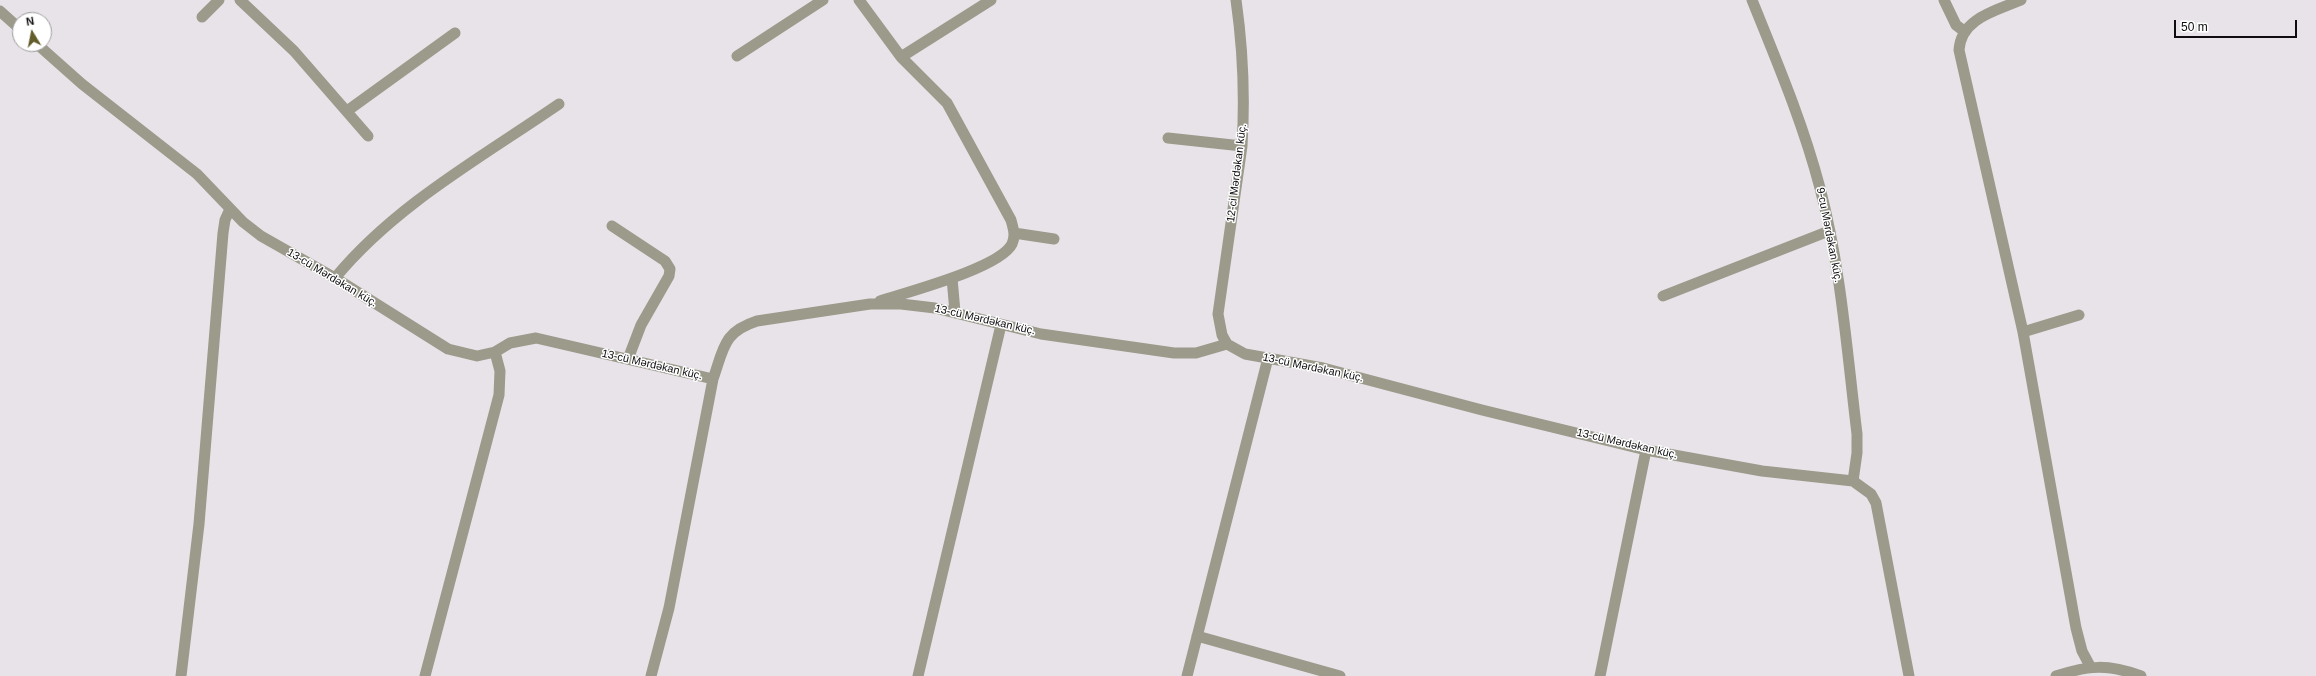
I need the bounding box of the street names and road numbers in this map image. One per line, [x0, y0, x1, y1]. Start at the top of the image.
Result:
street label: 12-ci Mərdəkan küç. [1224, 123, 1250, 223]
street label: 9-cu Mərdəkan küç. [1813, 186, 1845, 284]
street label: 13-cü Mərdəkan küç. [285, 246, 379, 310]
street label: 13-cü Mərdəkan küç. [933, 302, 1037, 338]
street label: 13-cü Mərdəkan küç. [600, 347, 704, 383]
street label: 13-cü Mərdəkan küç. [1261, 351, 1365, 385]
street label: 13-cü Mərdəkan küç. [1575, 426, 1679, 462]

